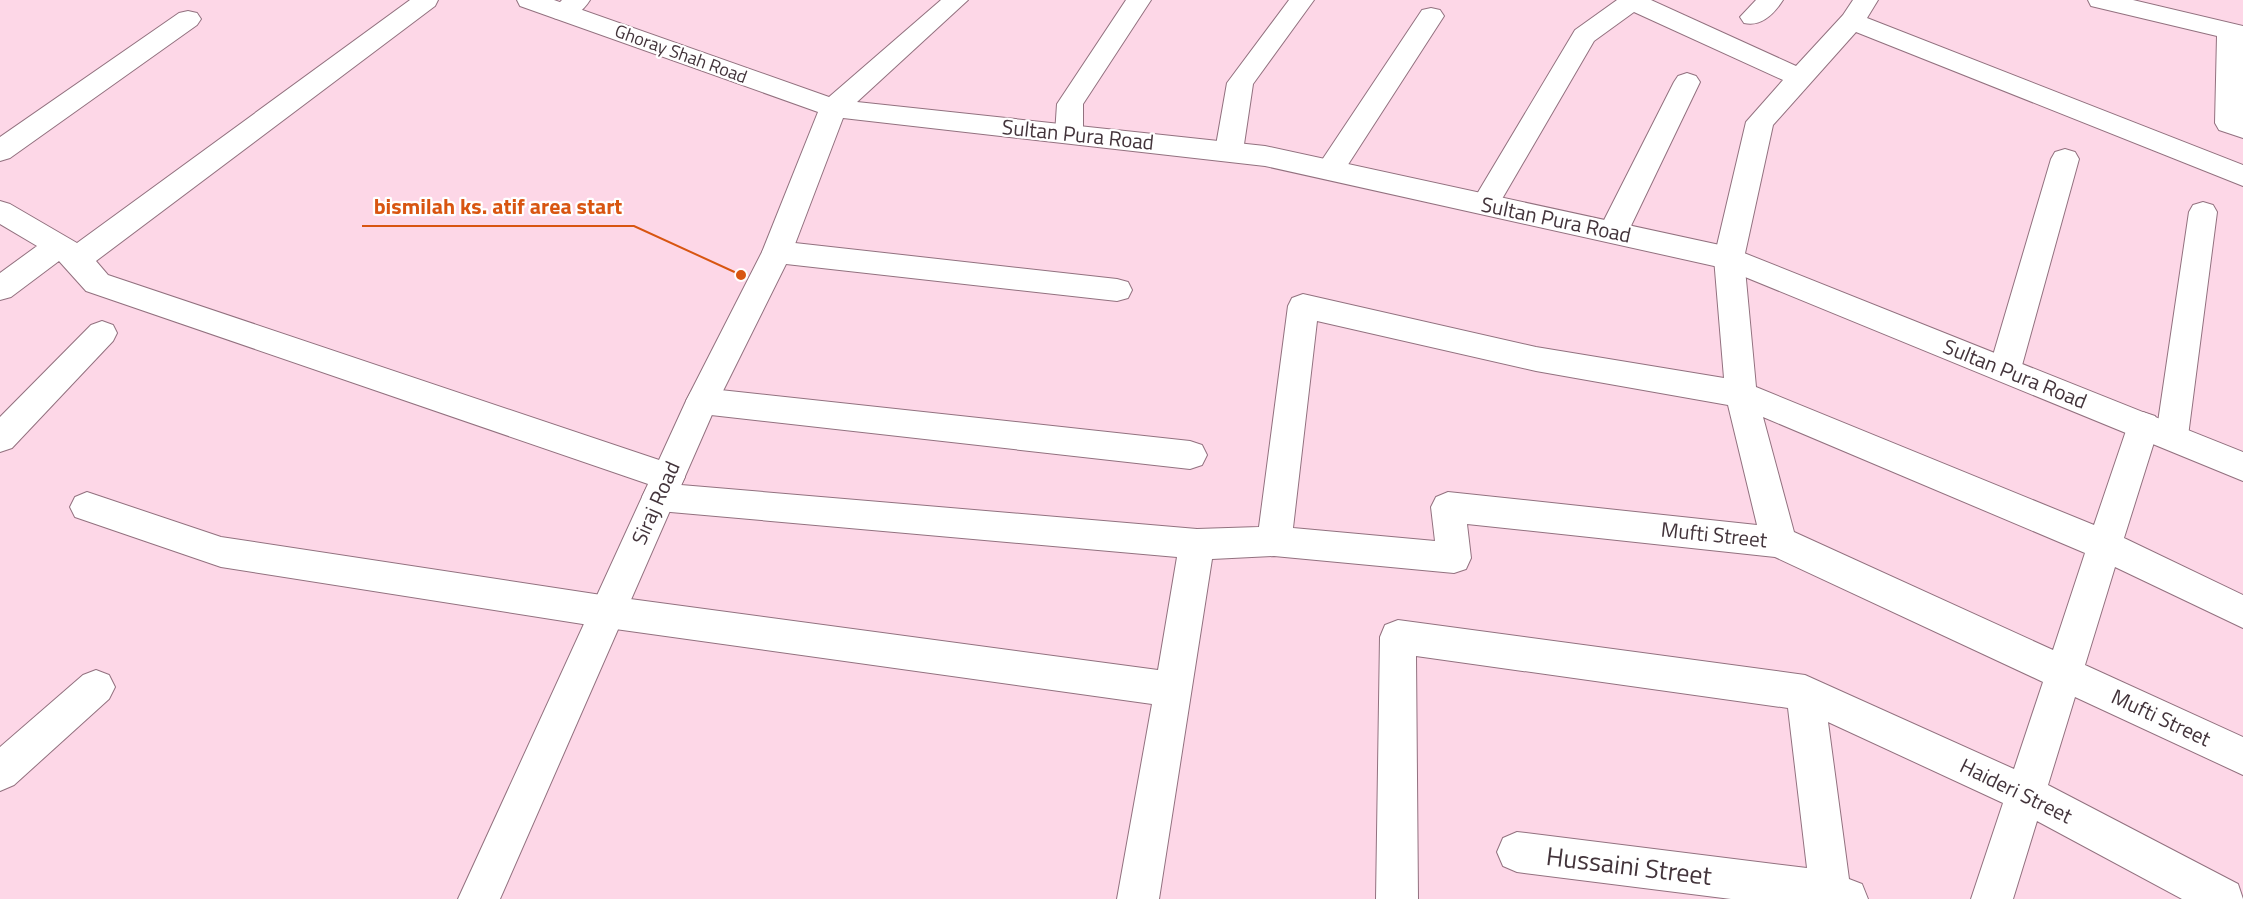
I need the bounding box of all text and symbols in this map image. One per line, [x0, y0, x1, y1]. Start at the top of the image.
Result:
street label: Ghoray Shah Road [611, 17, 751, 90]
street label: Sultan Pura Road [1001, 110, 1156, 158]
callout: bismilah ks. atif area start [362, 186, 634, 226]
street label: Sultan Pura Road [1478, 188, 1634, 251]
text: bismilah ks. atif area start [374, 189, 622, 223]
street label: Sultan Pura Road [1939, 330, 2092, 417]
street label: Siraj Road [622, 456, 688, 550]
street label: Mufti Street [1659, 513, 1769, 556]
street label: Mufti Street [2106, 680, 2217, 754]
street label: Haideri Street [1955, 749, 2079, 831]
street label: Hussaini Street [1544, 836, 1714, 895]

